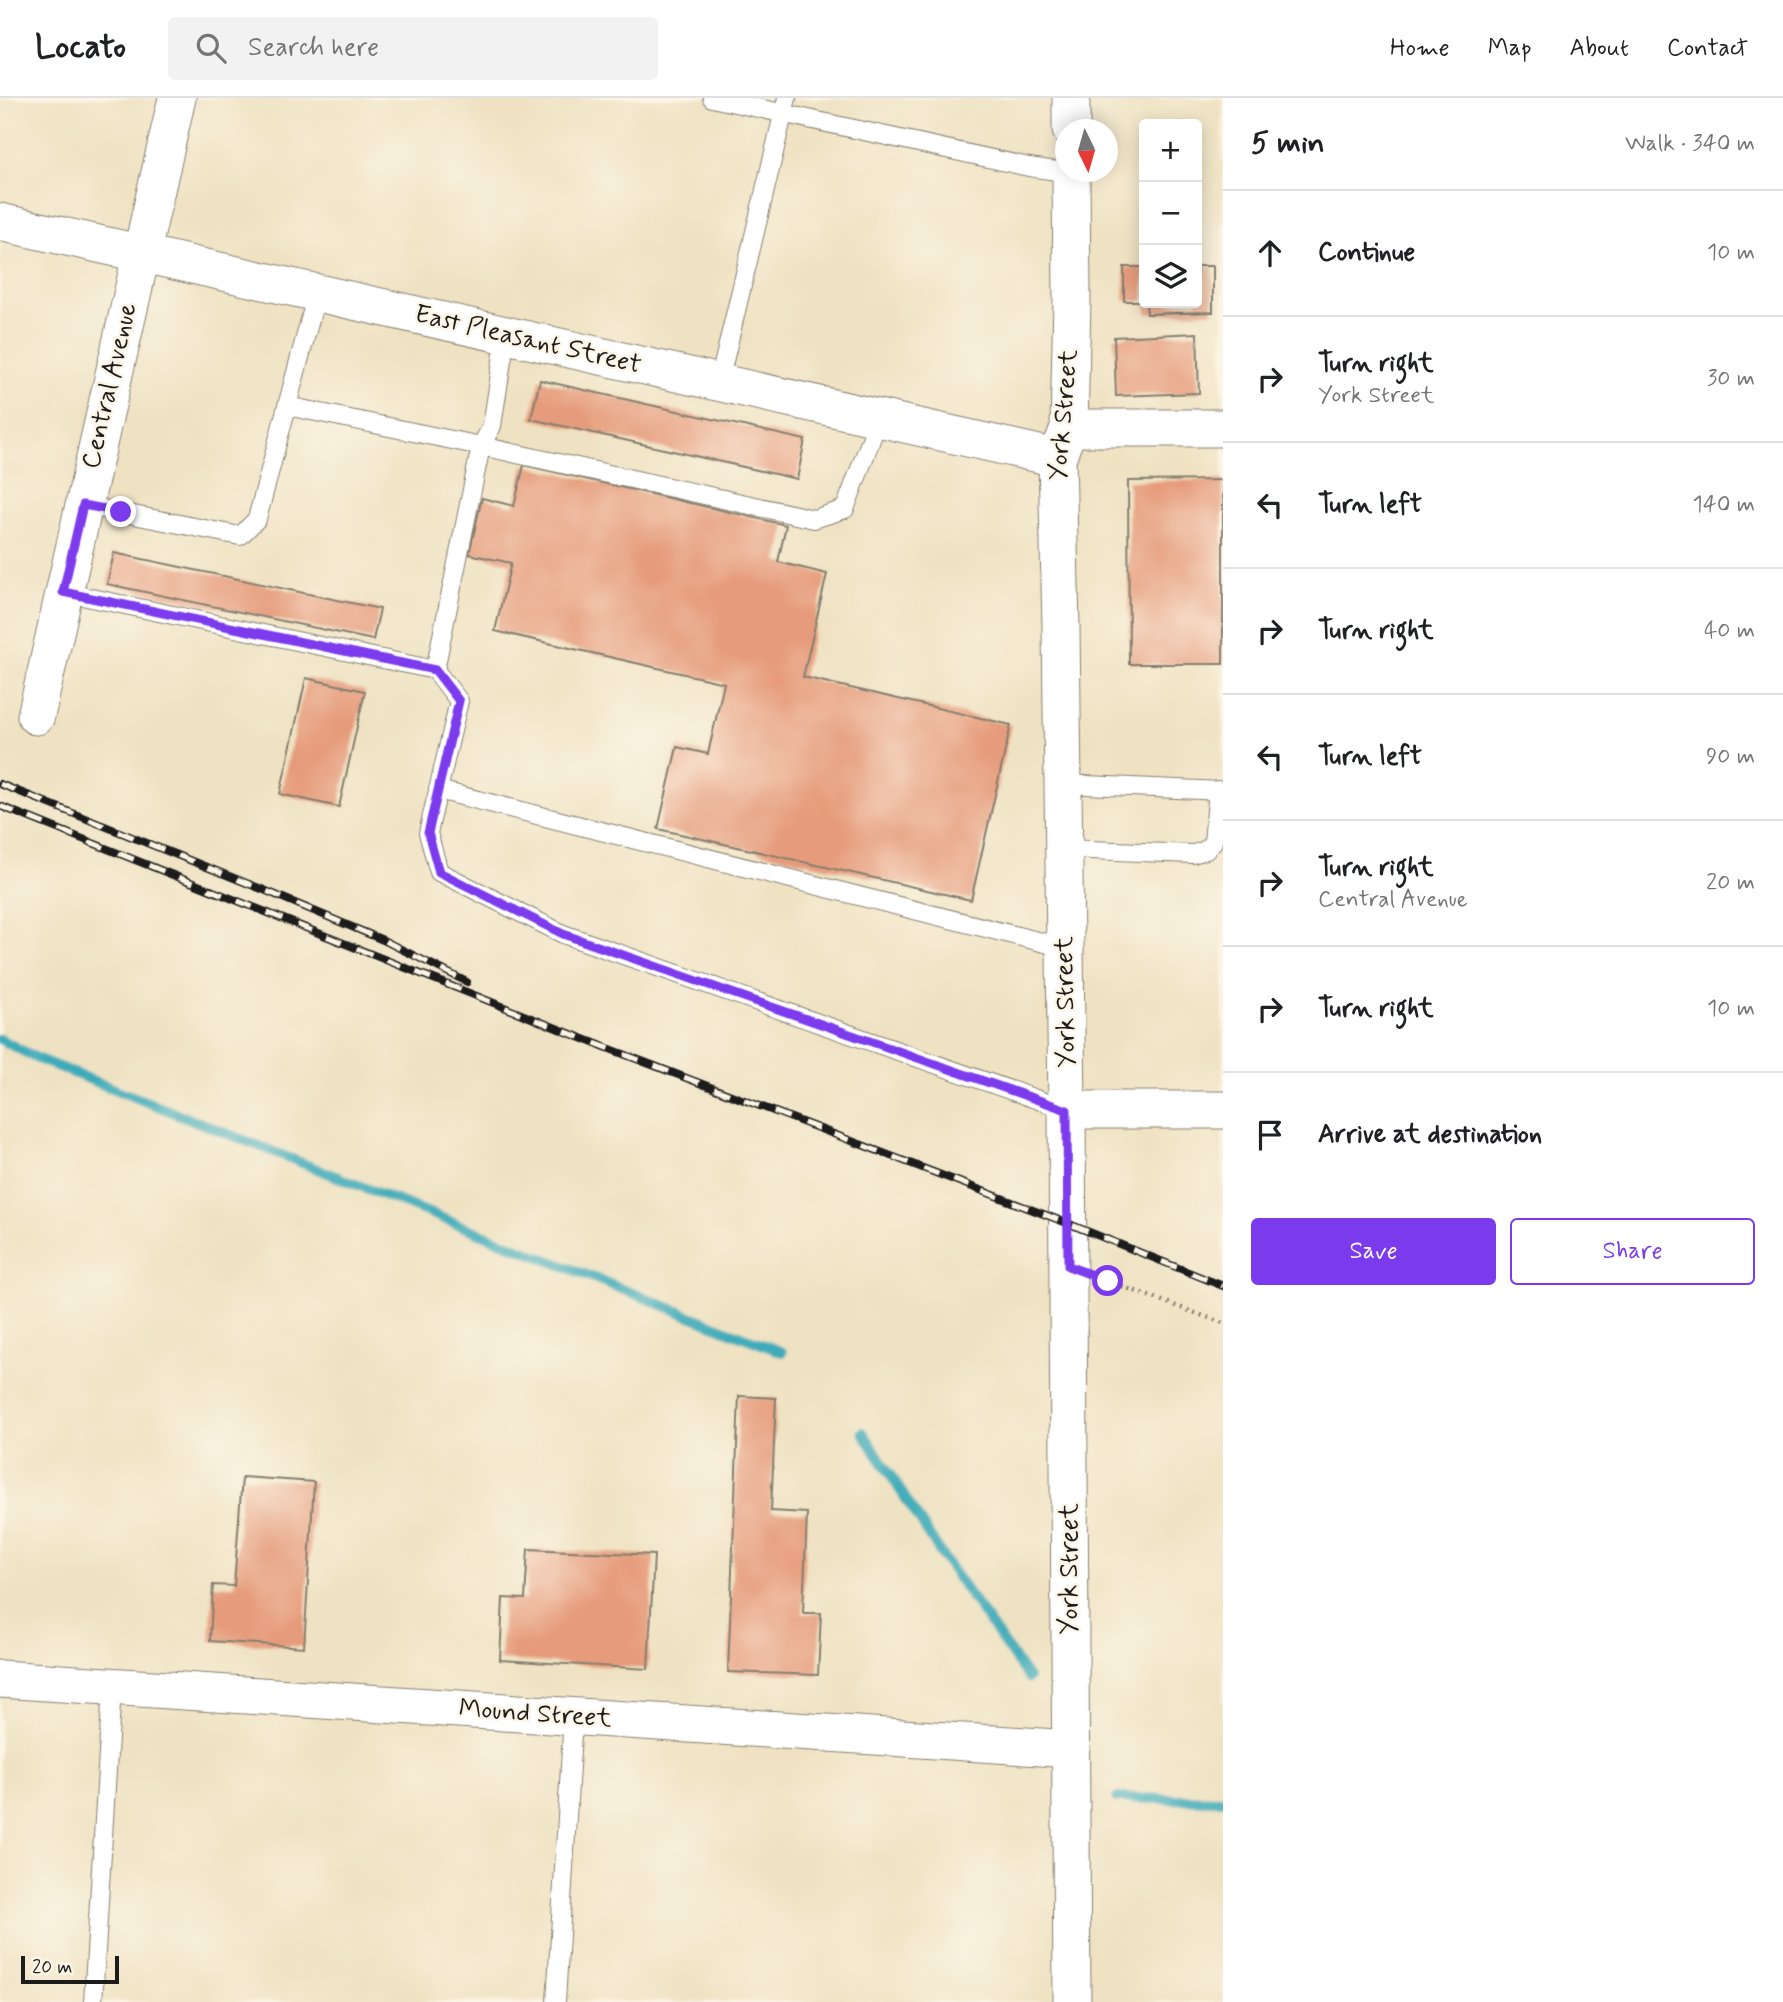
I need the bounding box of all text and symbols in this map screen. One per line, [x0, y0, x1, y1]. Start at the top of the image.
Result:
search box [168, 17, 658, 80]
text: Locato [35, 26, 126, 70]
icon: search [192, 29, 230, 67]
text: Search here [248, 31, 379, 65]
text: Home [1390, 33, 1450, 64]
text: Map [1488, 33, 1532, 64]
text: About [1570, 33, 1629, 64]
text: Contact [1667, 33, 1748, 64]
north arrow [1055, 119, 1118, 182]
map controls [1139, 119, 1202, 308]
button: + [1139, 119, 1202, 182]
text: 5 min [1251, 124, 1325, 163]
text: Walk · 340 m [1625, 129, 1755, 159]
button: − [1139, 182, 1202, 245]
icon: ahead [1251, 234, 1289, 272]
text: Continue [1318, 236, 1415, 270]
text: 10 m [1707, 238, 1755, 268]
button: layers [1139, 245, 1202, 308]
street label: East Pleasant Street [411, 297, 645, 383]
street label: Central Avenue [74, 300, 146, 472]
text: Turn right [1318, 347, 1434, 381]
street label: York Street [1041, 348, 1087, 482]
icon: right [1251, 360, 1289, 398]
text: 30 m [1707, 364, 1755, 394]
text: York Street [1318, 381, 1434, 411]
icon: left [1251, 486, 1289, 524]
text: Turn left [1318, 488, 1422, 522]
text: 140 m [1692, 490, 1755, 520]
route end [105, 496, 136, 527]
icon: right [1251, 612, 1289, 650]
text: Turn right [1318, 614, 1434, 648]
text: 40 m [1704, 616, 1755, 646]
icon: left [1251, 738, 1289, 776]
text: Turn left [1318, 740, 1422, 774]
text: 90 m [1706, 742, 1755, 772]
text: Turn right [1318, 851, 1434, 885]
icon: right [1251, 864, 1289, 902]
text: 20 m [1706, 868, 1755, 898]
text: Central Avenue [1318, 885, 1468, 915]
street label: York Street [1048, 936, 1084, 1068]
icon: right [1251, 990, 1289, 1028]
text: Turn right [1318, 992, 1434, 1026]
text: 10 m [1707, 994, 1755, 1024]
icon: arrive [1251, 1116, 1289, 1154]
text: Arrive at destination [1318, 1118, 1542, 1152]
button: Save [1251, 1218, 1496, 1285]
button: Share [1510, 1218, 1755, 1285]
route start [1092, 1265, 1123, 1296]
street label: York Street [1053, 1503, 1087, 1635]
street label: Mound Street [457, 1692, 613, 1736]
scale bar [21, 1953, 119, 1985]
text: 20 m [32, 1955, 72, 1980]

